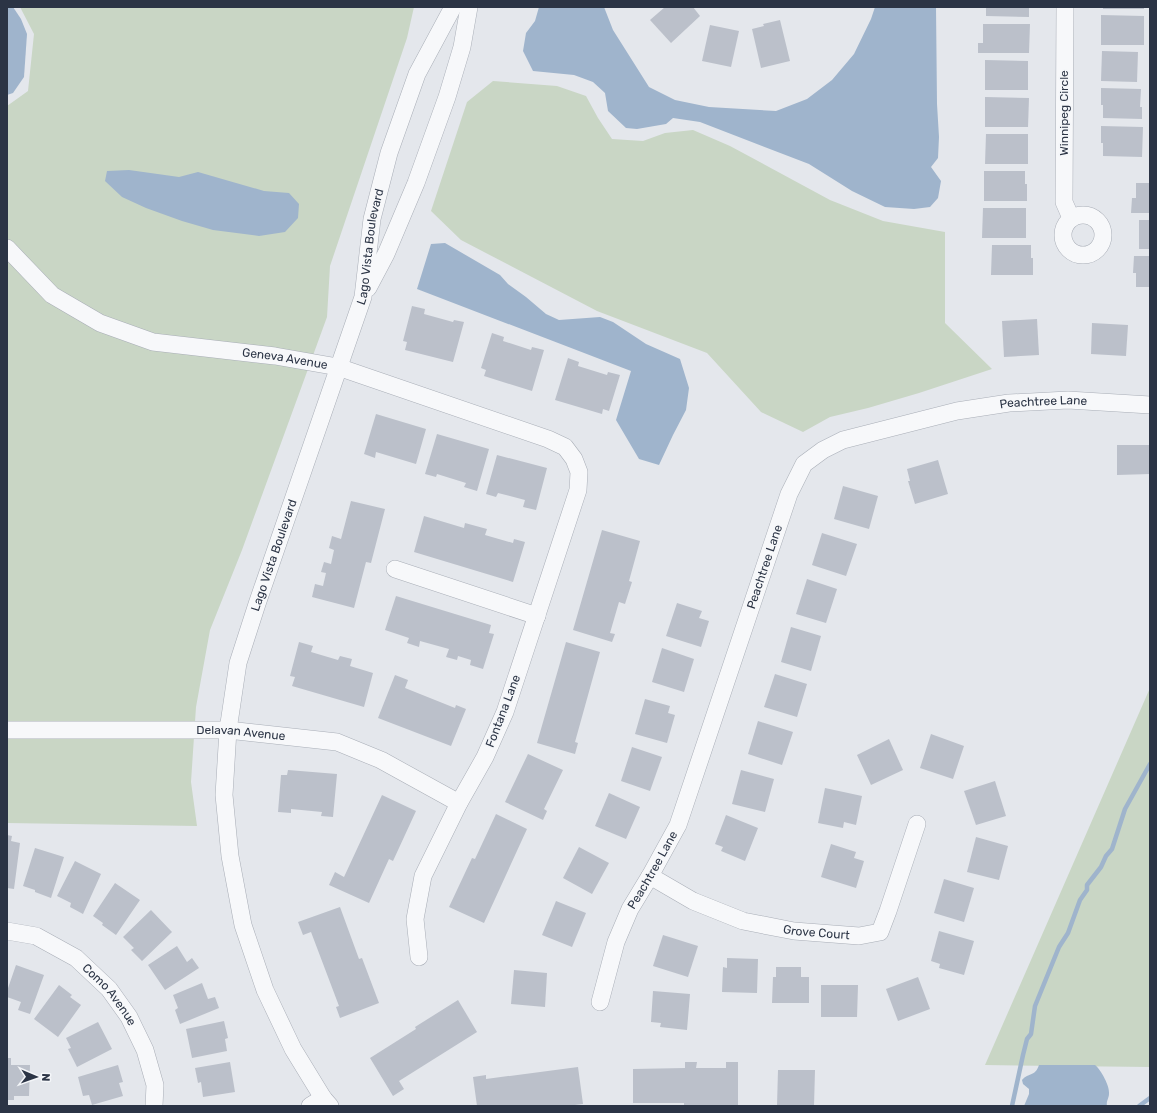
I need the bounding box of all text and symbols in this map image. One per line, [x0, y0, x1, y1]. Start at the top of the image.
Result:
street label: Winnipeg Circle [1057, 70, 1071, 156]
street label: Lago Vista Boulevard [354, 187, 387, 307]
street label: Geneva Avenue [241, 345, 329, 372]
street label: Peachtree Lane [999, 393, 1088, 411]
street label: Lago Vista Boulevard [248, 497, 300, 613]
street label: Peachtree Lane [744, 523, 785, 611]
street label: Fontana Lane [483, 673, 523, 749]
street label: Delavan Avenue [196, 723, 286, 743]
street label: Peachtree Lane [625, 828, 681, 912]
street label: Grove Court [782, 922, 851, 942]
street label: Como Avenue [79, 961, 139, 1028]
north arrow [16, 1057, 56, 1097]
text: N [39, 1073, 52, 1082]

